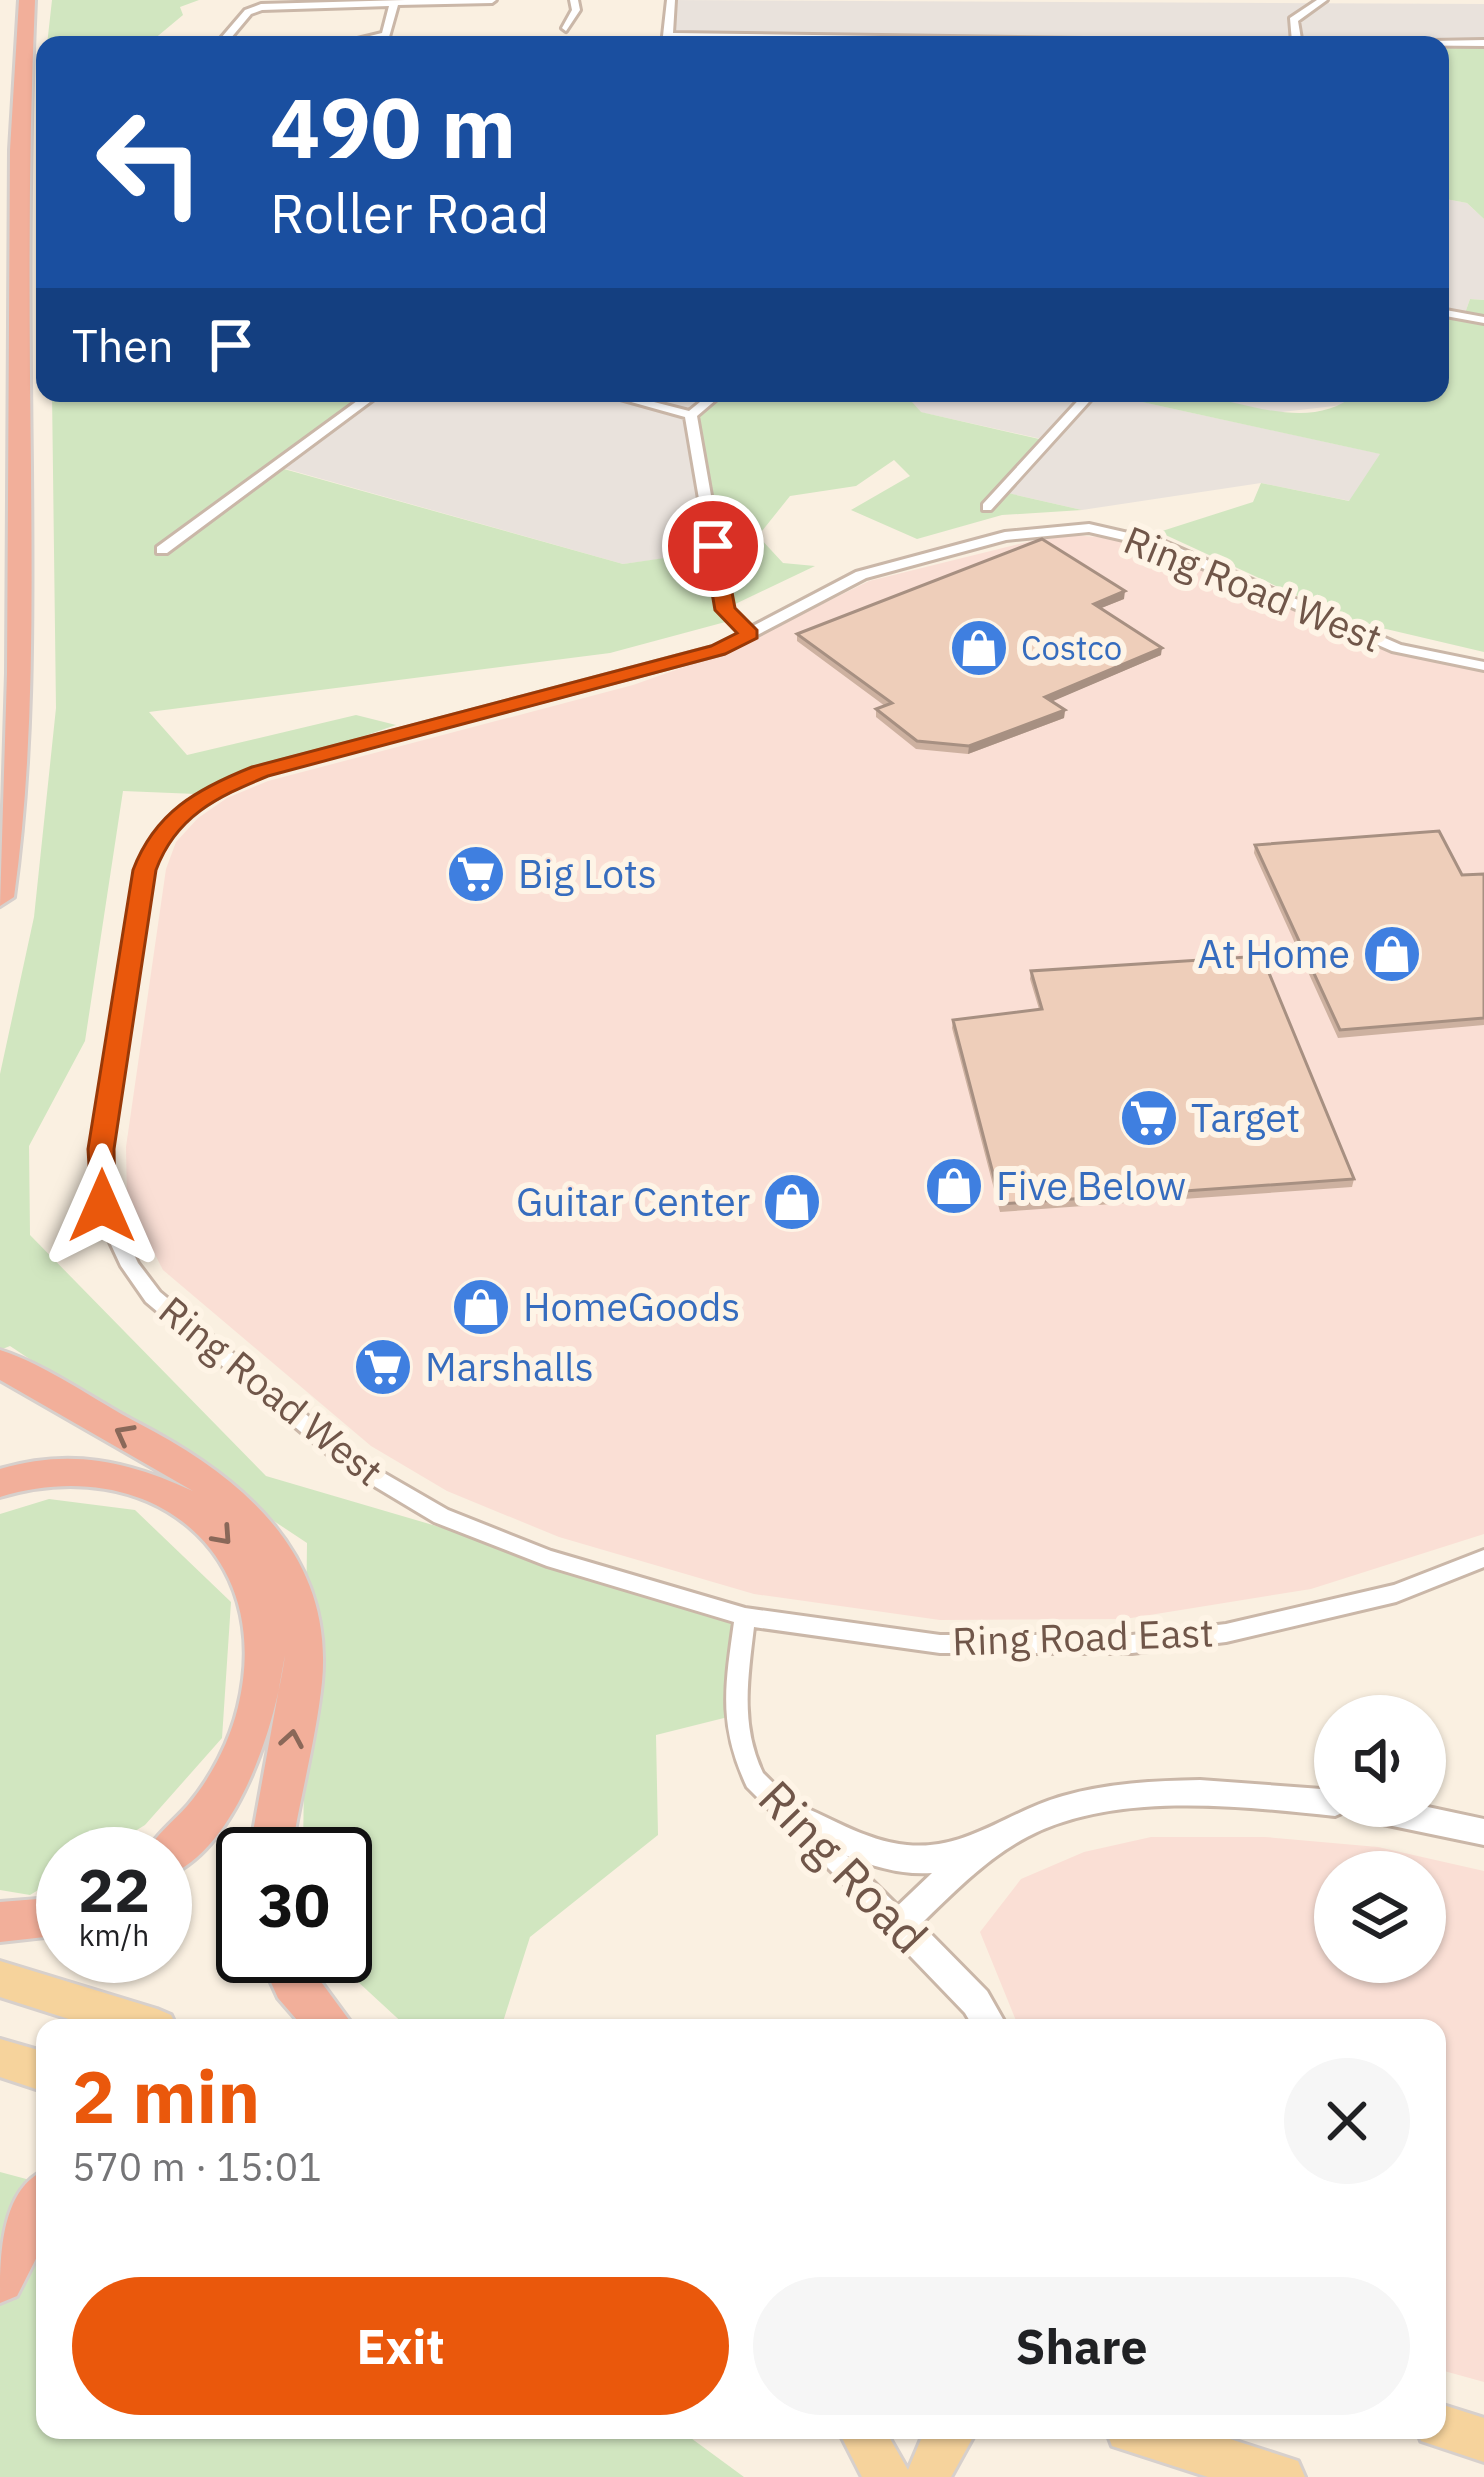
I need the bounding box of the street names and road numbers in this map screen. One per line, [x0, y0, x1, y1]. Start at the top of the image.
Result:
street label: Ring Road West [1117, 514, 1390, 663]
street label: Ring Road West [149, 1285, 394, 1496]
street label: Ring Road East [951, 1606, 1215, 1667]
street label: Ring Road [746, 1767, 941, 1966]

